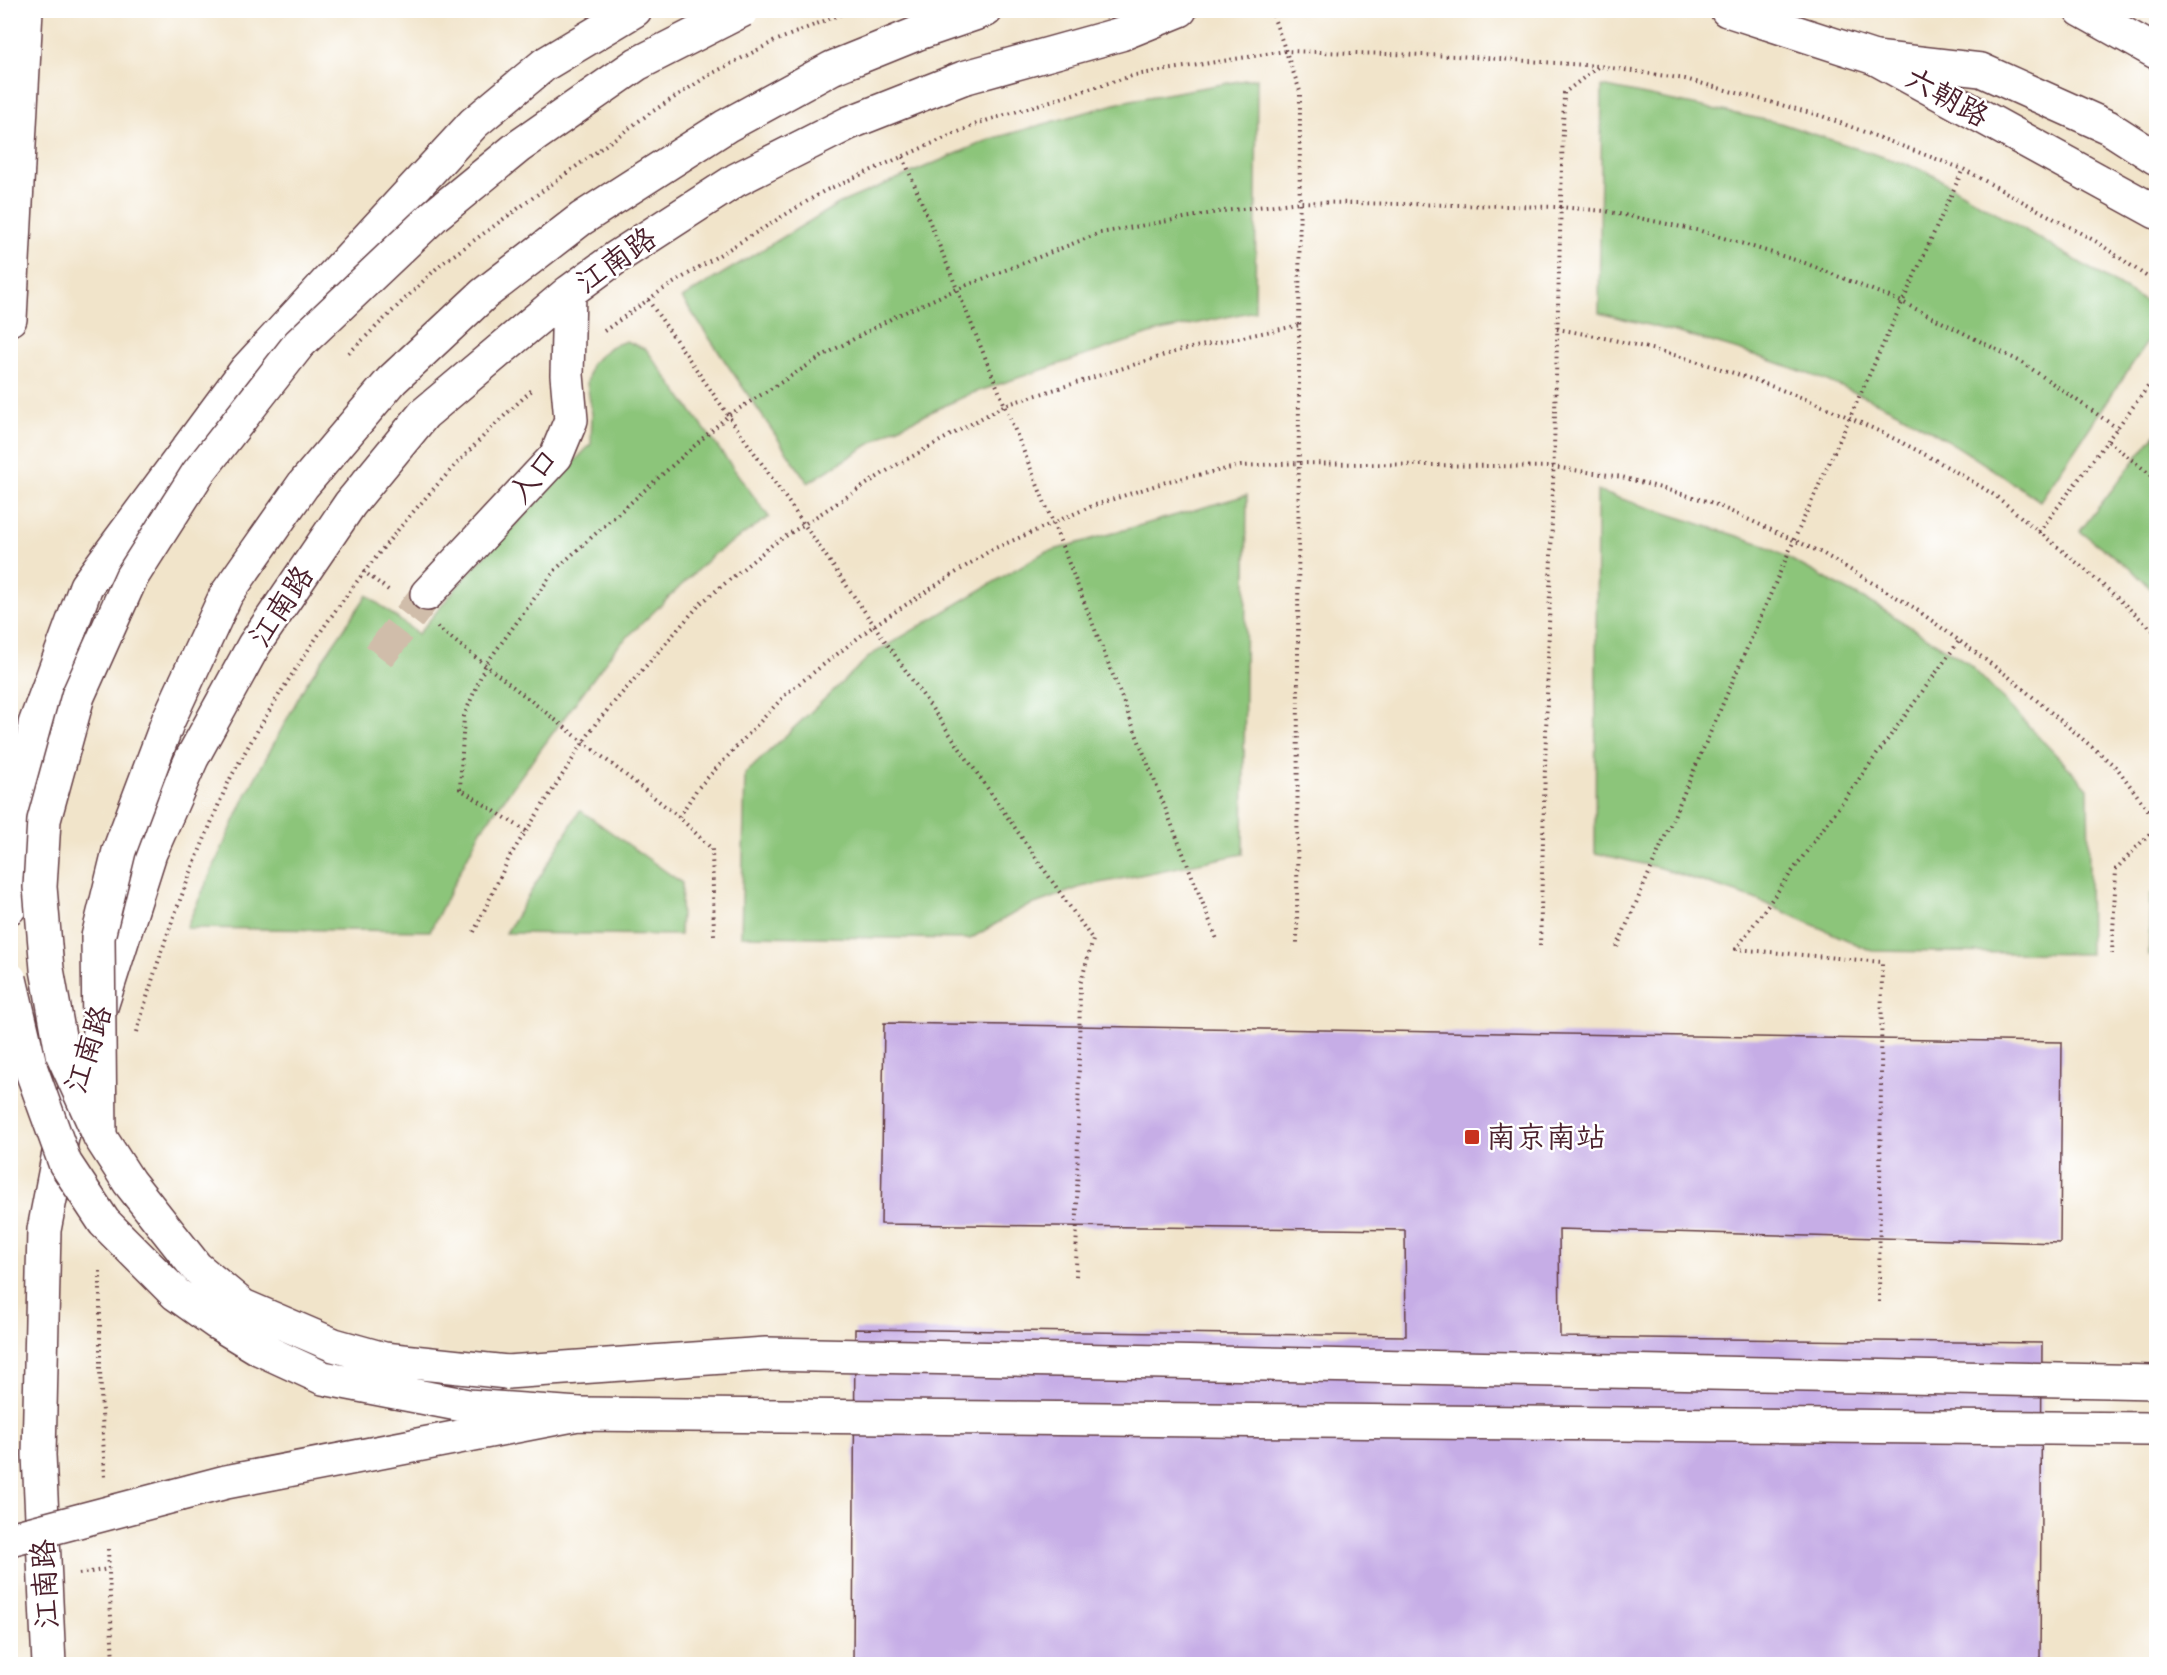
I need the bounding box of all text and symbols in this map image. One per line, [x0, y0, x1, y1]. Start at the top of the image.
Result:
street label: 六朝路 [1898, 59, 1996, 135]
street label: 江南路 [568, 219, 664, 301]
street label: 入口 [500, 441, 568, 511]
street label: 江南路 [240, 558, 322, 654]
street label: 江南路 [56, 1000, 120, 1098]
place label: 南京南站 [1486, 1118, 1606, 1156]
marker: 南京南站 [1463, 1128, 1481, 1146]
street label: 江南路 [24, 1538, 66, 1630]

